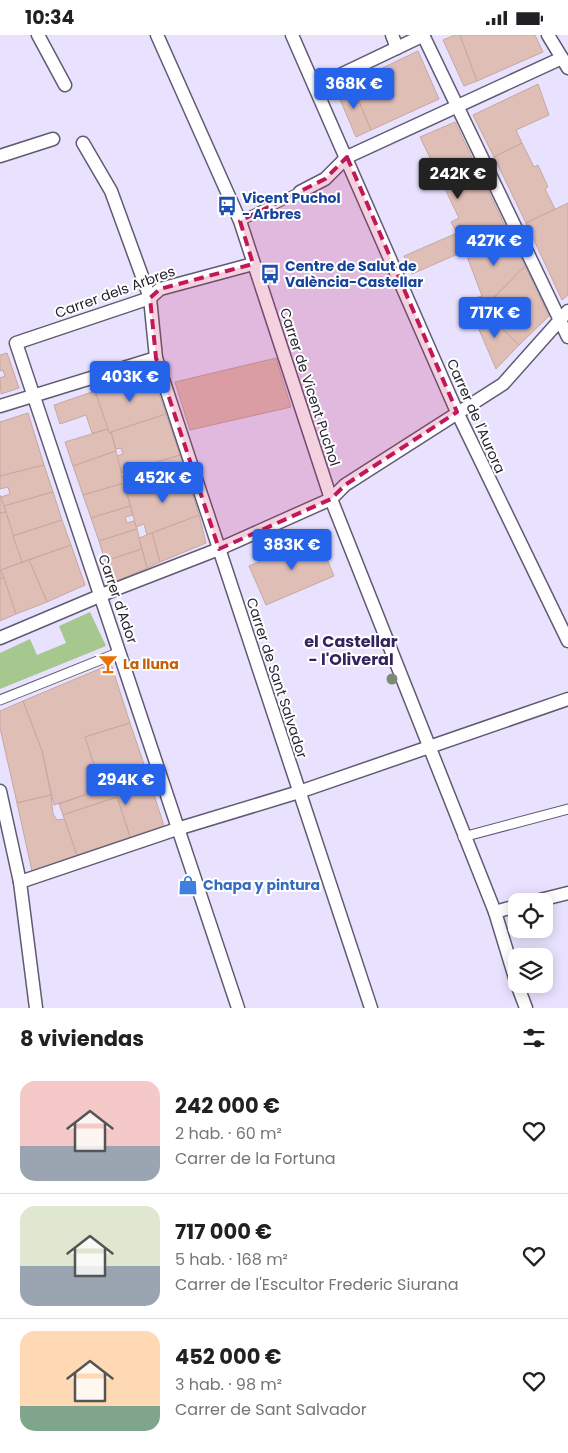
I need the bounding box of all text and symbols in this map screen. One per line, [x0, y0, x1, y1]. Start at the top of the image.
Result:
text: 10:34 [25, 4, 74, 31]
pin: 368K € [313, 67, 395, 110]
text: 368K € [325, 72, 383, 95]
pin: 242K € [417, 157, 499, 200]
text: 242K € [430, 162, 486, 185]
place label: Vicent Puchol - Arbres [242, 188, 341, 224]
bus stop icon: Vicent Puchol - Arbres [216, 195, 238, 217]
pin: 427K € [453, 225, 535, 267]
text: 427K € [466, 229, 522, 252]
place label: Centre de Salut de València-Castellar [285, 256, 423, 292]
street label: Carrer dels Arbres [52, 261, 178, 323]
bus stop icon: Centre de Salut de València-Castellar [259, 263, 281, 285]
pin: 717K € [454, 297, 536, 339]
text: 717K € [470, 301, 520, 324]
street label: Carrer de Vicent Puchol [275, 305, 345, 469]
street label: Carrer de l'Aurora [442, 356, 510, 476]
pin: 403K € [89, 361, 171, 403]
text: 403K € [101, 365, 159, 388]
pin: 452K € [122, 461, 204, 504]
text: 452K € [134, 466, 192, 489]
pin: 383K € [251, 529, 333, 571]
text: 383K € [263, 533, 321, 556]
street label: Carrer d'Ador [93, 552, 143, 646]
street label: Carrer de Sant Salvador [242, 595, 312, 761]
district label: el Castellar - l'Oliveral [304, 630, 398, 671]
bar icon: La lluna [97, 653, 119, 675]
place label: La lluna [123, 654, 179, 674]
pin: 294K € [85, 763, 167, 806]
text: 294K € [97, 768, 155, 791]
shop icon: Chapa y pintura [177, 874, 199, 896]
place label: Chapa y pintura [203, 875, 320, 895]
map controls [508, 893, 553, 993]
button: locate [508, 893, 553, 938]
button: layers [508, 948, 553, 993]
text: 8 viviendas [20, 1024, 144, 1053]
icon: filters [520, 1024, 548, 1052]
text: 242 000 € [175, 1091, 280, 1120]
icon: home [60, 1101, 120, 1161]
icon: heart [520, 1117, 548, 1145]
text: 2 hab. · 60 m² [175, 1122, 282, 1145]
text: Carrer de la Fortuna [175, 1147, 336, 1170]
text: 717 000 € [175, 1217, 272, 1246]
icon: home [60, 1226, 120, 1286]
icon: heart [520, 1242, 548, 1270]
text: 5 hab. · 168 m² [175, 1248, 288, 1271]
text: Carrer de l'Escultor Frederic Siurana [175, 1273, 459, 1296]
text: 452 000 € [175, 1342, 282, 1371]
icon: home [60, 1351, 120, 1411]
icon: heart [520, 1367, 548, 1395]
text: 3 hab. · 98 m² [175, 1373, 282, 1396]
text: Carrer de Sant Salvador [175, 1398, 367, 1421]

